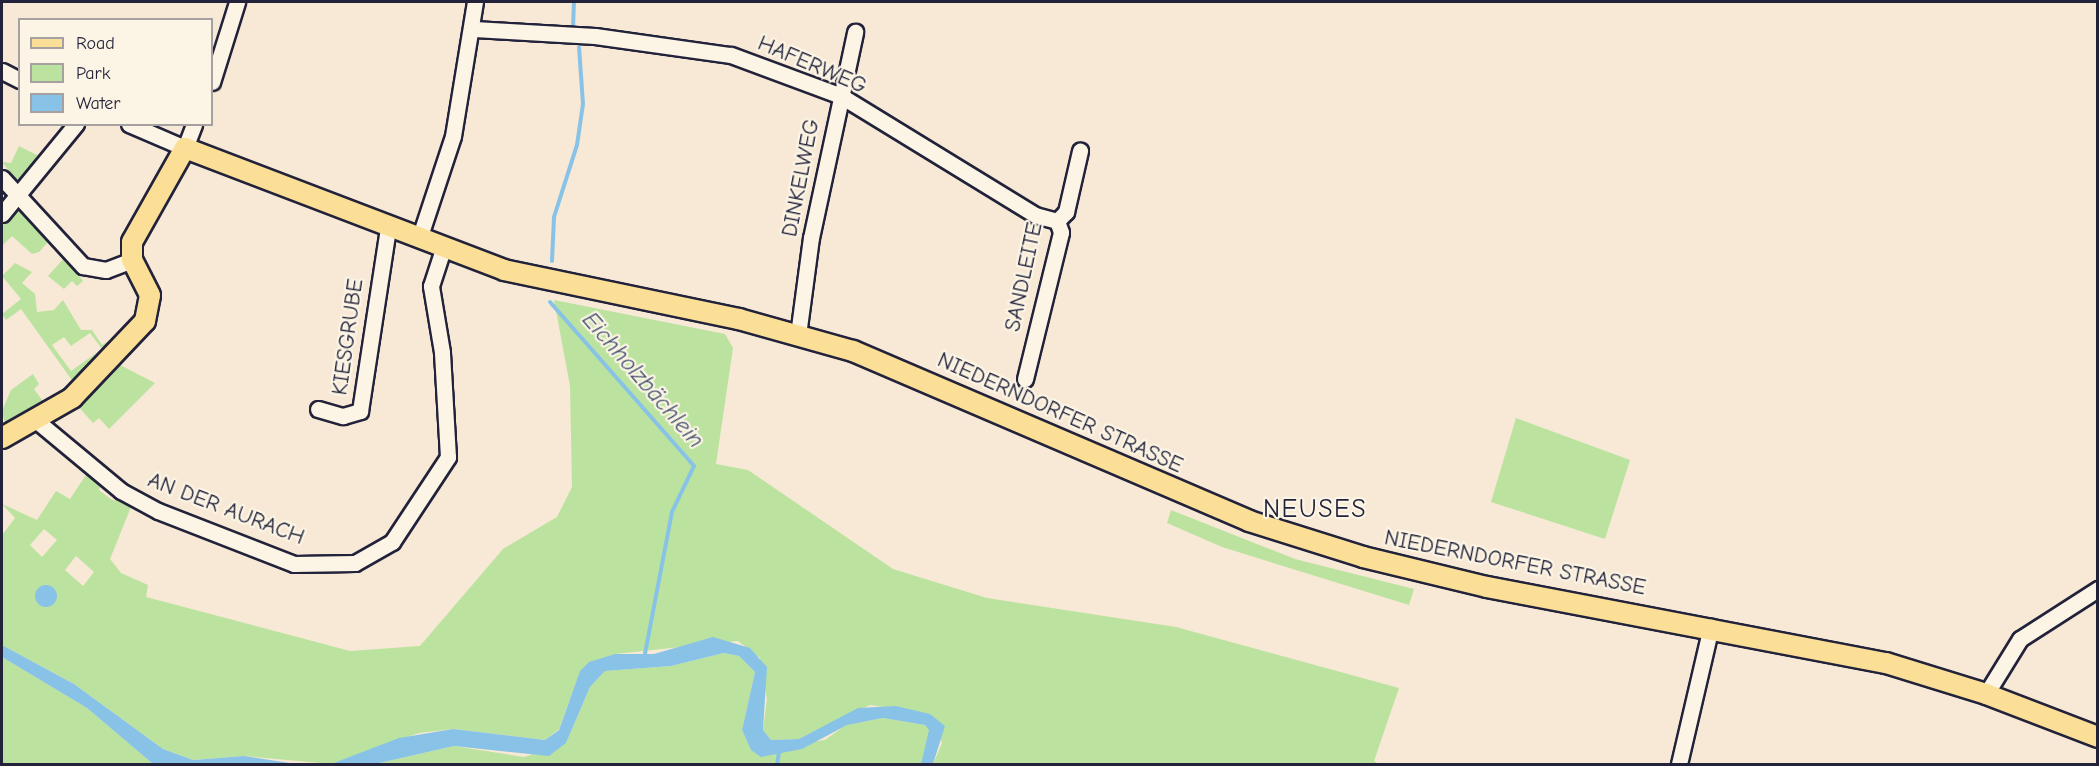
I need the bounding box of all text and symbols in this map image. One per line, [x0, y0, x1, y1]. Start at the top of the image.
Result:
legend [18, 18, 213, 126]
street label: HAFERWEG [754, 30, 870, 100]
text: Road [76, 33, 115, 54]
text: Park [76, 63, 110, 84]
text: Water [76, 93, 120, 114]
street label: DINKELWEG [777, 117, 825, 239]
street label: SANDLEITE [1000, 220, 1048, 334]
street label: KIESGRUBE [327, 277, 369, 397]
water label: Eichholzbächlein [576, 306, 710, 454]
street label: NIEDERNDORFER STRASSE [933, 347, 1187, 479]
street label: AN DER AURACH [144, 467, 308, 551]
district label: NEUSES [1263, 494, 1367, 526]
street label: NIEDERNDORFER STRASSE [1382, 525, 1648, 601]

